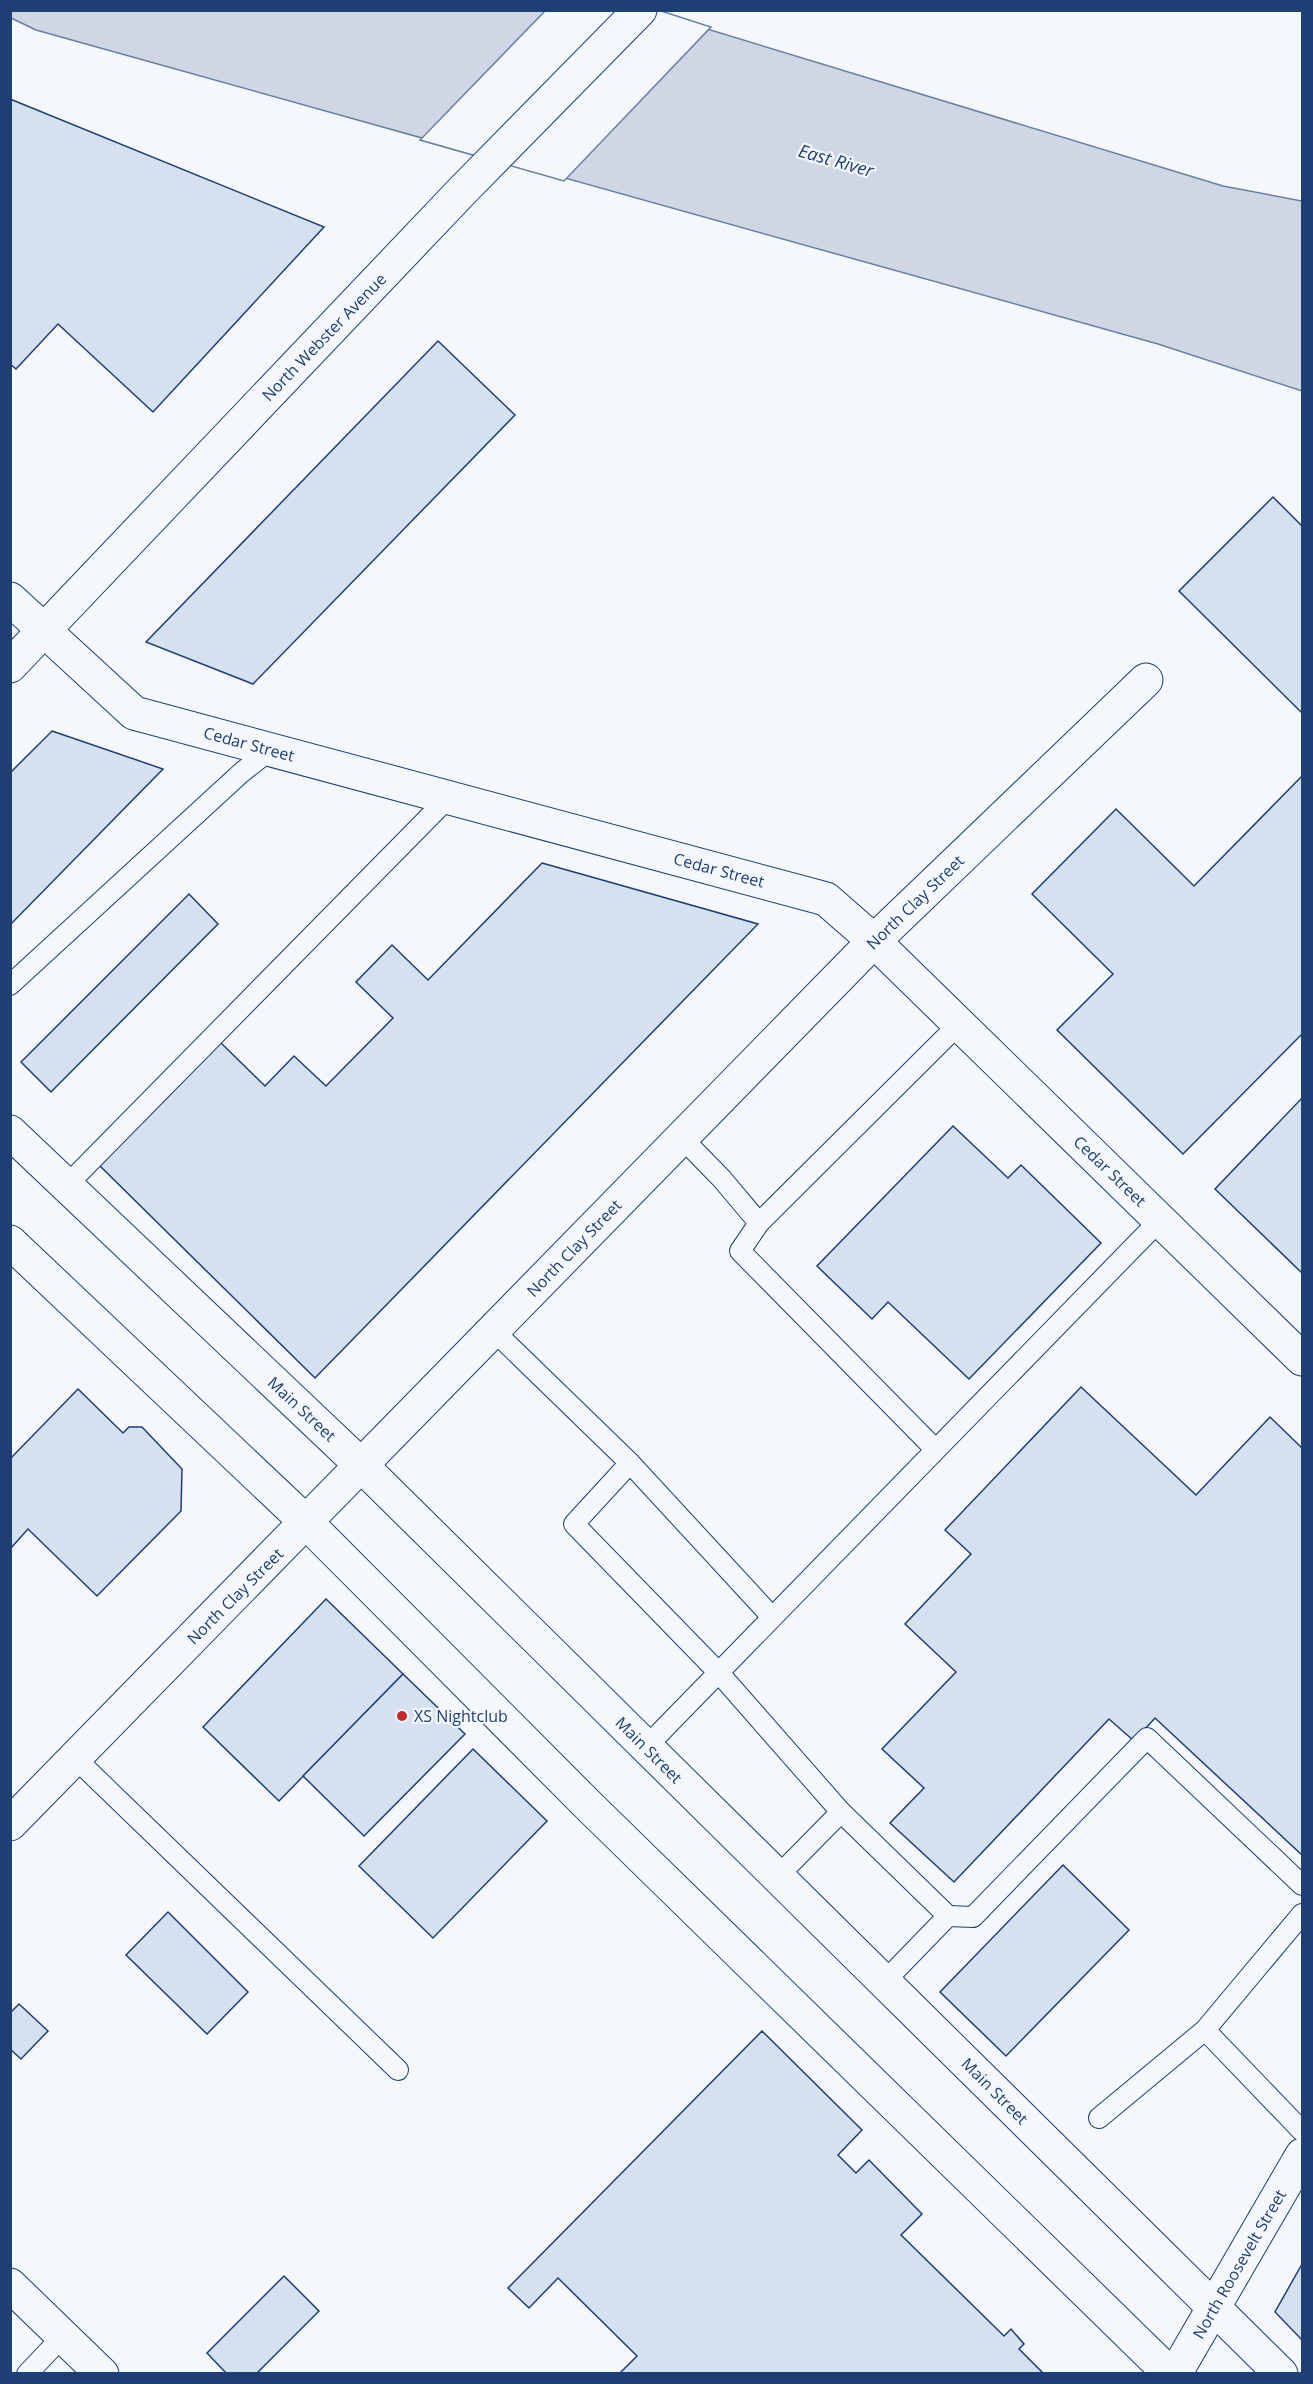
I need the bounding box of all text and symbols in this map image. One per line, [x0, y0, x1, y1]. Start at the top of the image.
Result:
water label: East River [796, 138, 877, 182]
street label: North Webster Avenue [257, 268, 391, 406]
street label: Cedar Street [201, 721, 297, 767]
street label: Cedar Street [671, 847, 767, 893]
street label: North Clay Street [861, 850, 969, 954]
street label: Cedar Street [1069, 1131, 1151, 1211]
street label: North Clay Street [522, 1194, 626, 1302]
street label: Main Street [263, 1372, 341, 1447]
street label: North Clay Street [182, 1543, 288, 1649]
place label: XS Nightclub [414, 1705, 508, 1727]
marker: XS Nightclub [395, 1709, 409, 1723]
street label: Main Street [611, 1712, 687, 1788]
street label: Main Street [957, 2053, 1033, 2129]
street label: North Roosevelt Street [1187, 2185, 1291, 2343]

